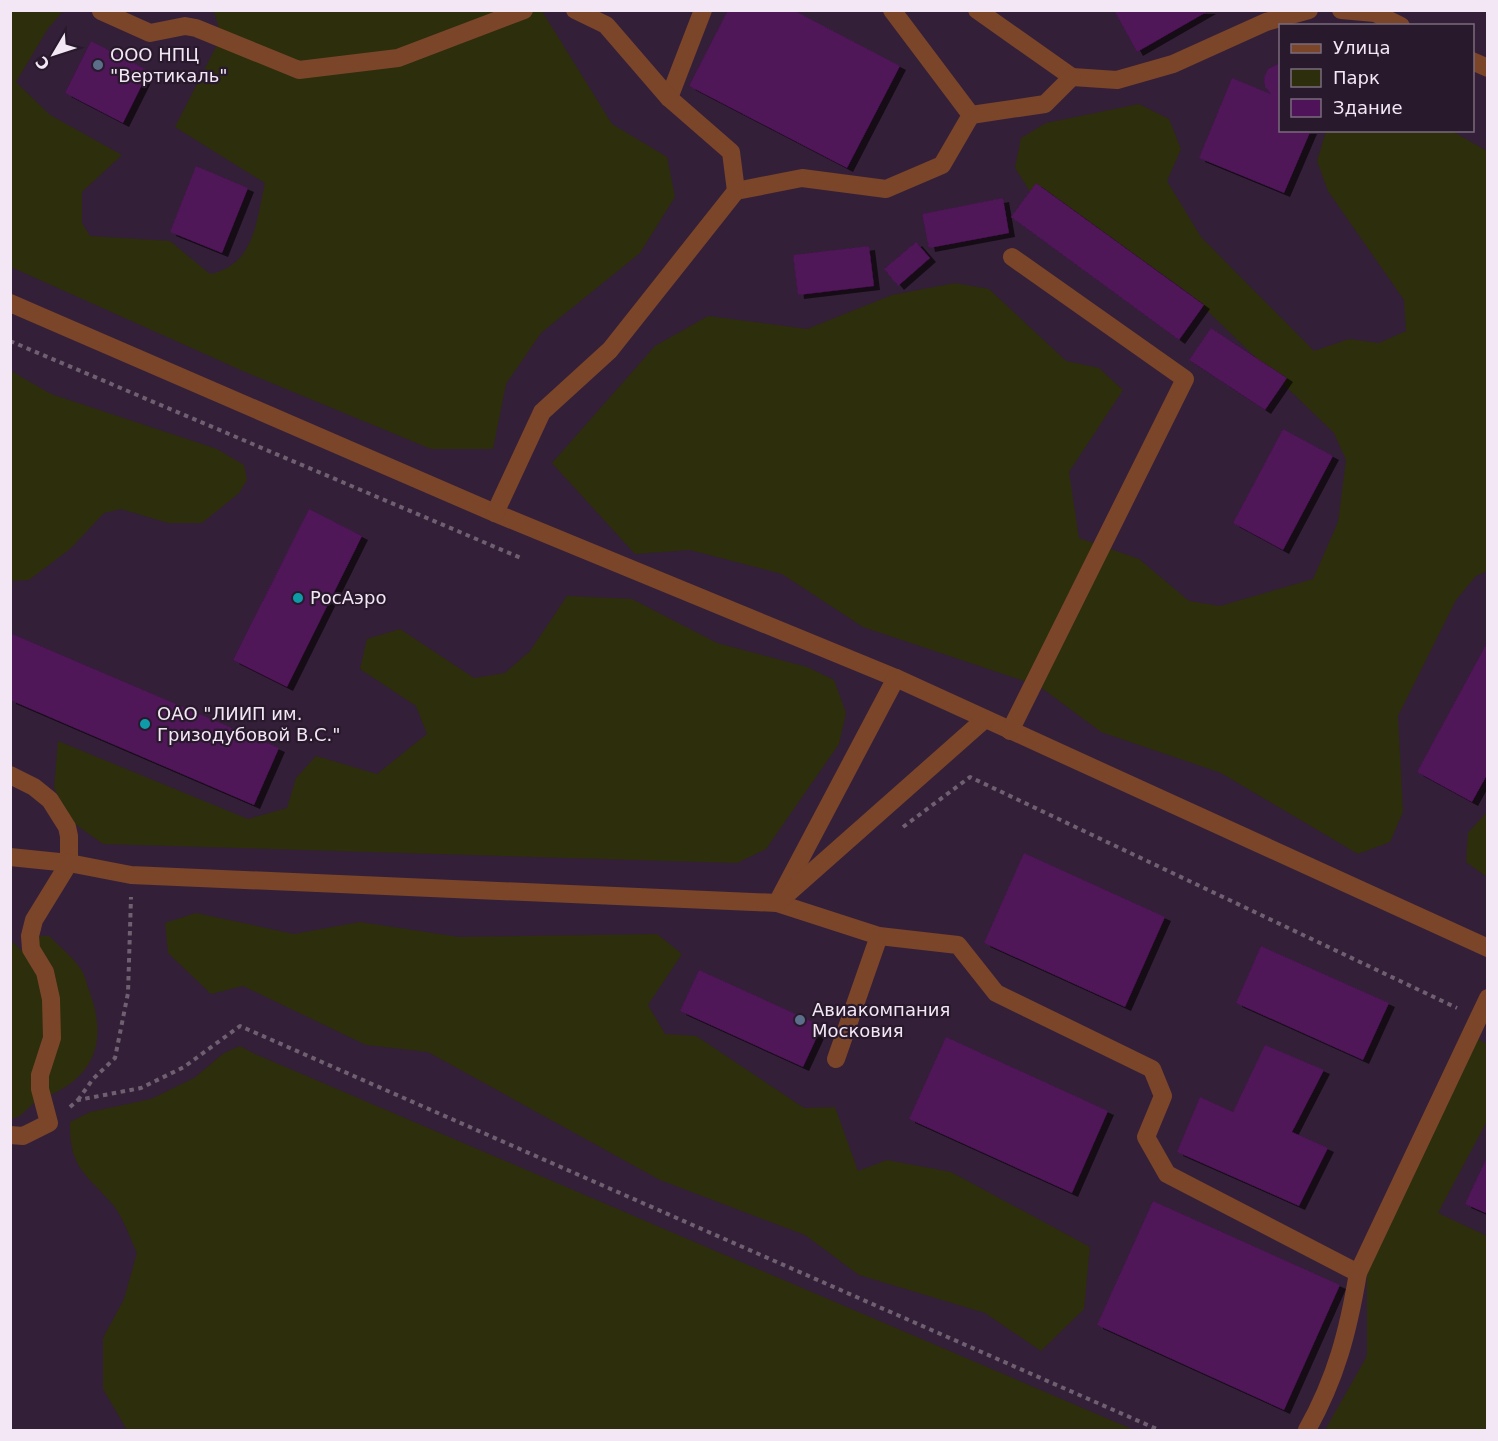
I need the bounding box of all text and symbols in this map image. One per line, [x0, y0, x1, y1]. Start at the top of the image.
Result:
north arrow [24, 24, 84, 84]
legend [1279, 24, 1474, 132]
text: Улица [1333, 37, 1390, 58]
place label: ООО НПЦ "Вертикаль" [110, 44, 228, 86]
text: С [32, 53, 54, 74]
marker: ООО НПЦ "Вертикаль" [91, 58, 105, 72]
text: Парк [1333, 67, 1380, 88]
text: Здание [1333, 97, 1403, 118]
place label: РосАэро [310, 587, 386, 608]
marker: РосАэро [291, 591, 305, 605]
place label: ОАО "ЛИИП им. Гризодубовой В.С." [157, 703, 341, 745]
marker: ОАО "ЛИИП им. Гризодубовой В.С." [138, 717, 152, 731]
place label: Авиакомпания Московия [812, 999, 950, 1041]
marker: Авиакомпания Московия [793, 1013, 807, 1027]

